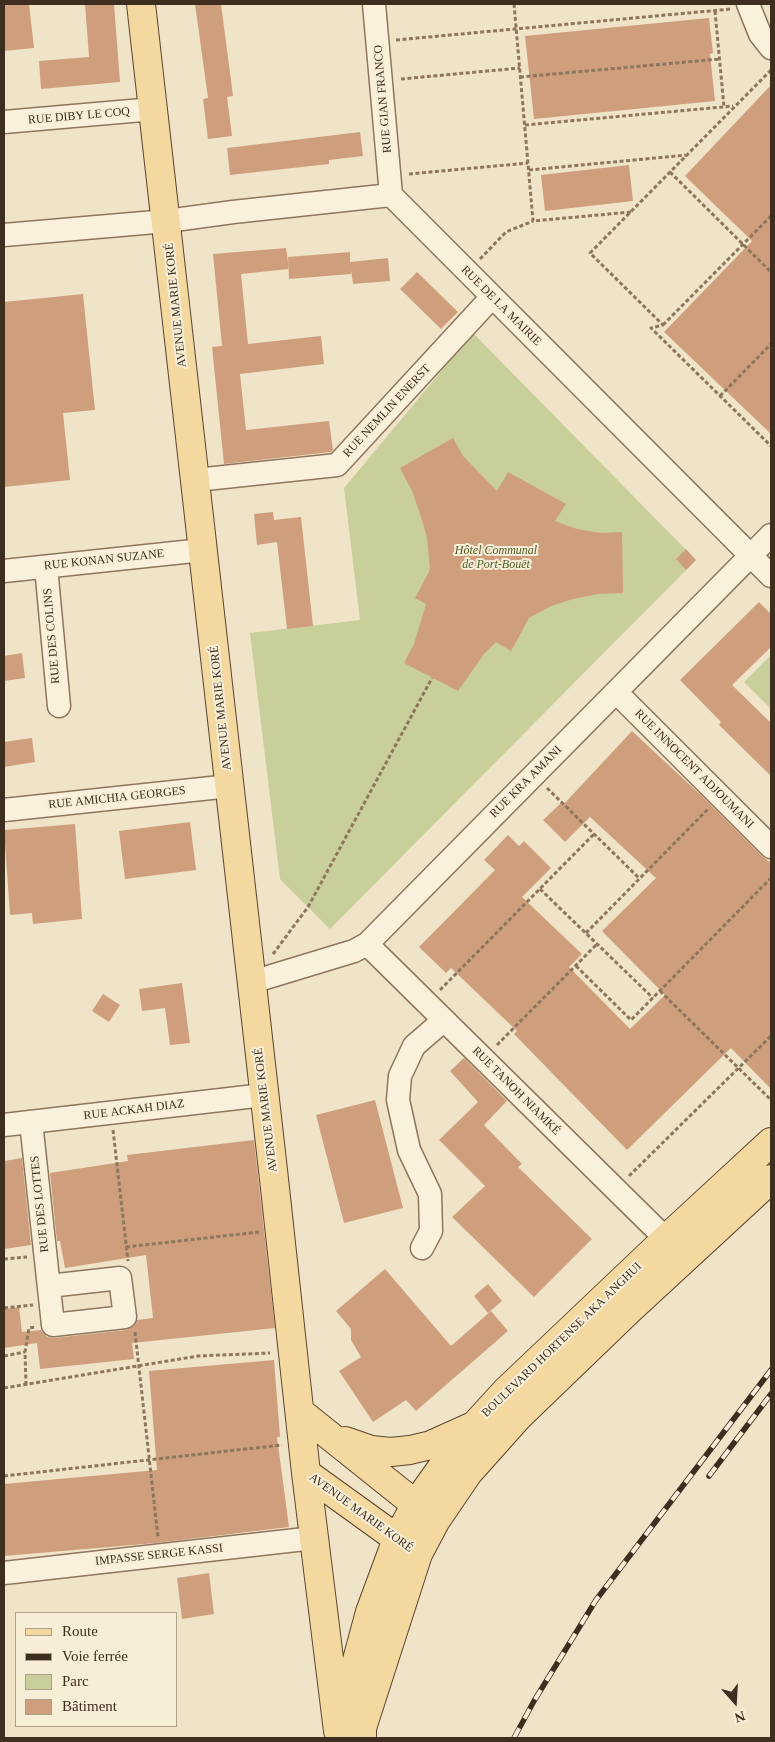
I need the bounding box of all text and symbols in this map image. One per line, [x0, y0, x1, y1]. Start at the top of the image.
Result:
street label: RUE GIAN FRANCO [371, 44, 395, 154]
street label: RUE DIBY LE COQ [27, 104, 131, 128]
street label: AVENUE MARIE KORÉ [162, 242, 190, 368]
street label: RUE DE LA MAIRIE [458, 263, 544, 349]
street label: RUE NEMLIN ENERST [340, 361, 434, 461]
park label: Hôtel Communal de Port-Bouët [455, 544, 537, 572]
street label: RUE KONAN SUZANE [43, 547, 165, 573]
street label: RUE DES COLINS [41, 588, 63, 684]
street label: AVENUE MARIE KORÉ [207, 645, 235, 771]
street label: RUE INNOCENT ADJOUMANI [631, 706, 757, 832]
street label: RUE KRA AMANI [487, 743, 565, 821]
street label: RUE AMICHIA GEORGES [48, 784, 186, 812]
street label: RUE TANOH NIAMKÉ [469, 1044, 563, 1138]
street label: AVENUE MARIE KORÉ [251, 1047, 281, 1173]
street label: RUE ACKAH DIAZ [83, 1097, 185, 1123]
street label: RUE DES LOTTES [28, 1155, 52, 1253]
street label: BOULEVARD HORTENSE AKA ANGHUI [479, 1260, 645, 1420]
street label: AVENUE MARIE KORÉ [306, 1470, 416, 1556]
street label: IMPASSE SERGE KASSI [94, 1541, 224, 1569]
legend [15, 1612, 178, 1727]
text: Route [62, 1623, 98, 1639]
text: Voie ferrée [62, 1648, 128, 1664]
text: Parc [62, 1673, 89, 1689]
north arrow [710, 1677, 760, 1727]
text: Bâtiment [62, 1698, 117, 1714]
text: N [733, 1708, 747, 1725]

